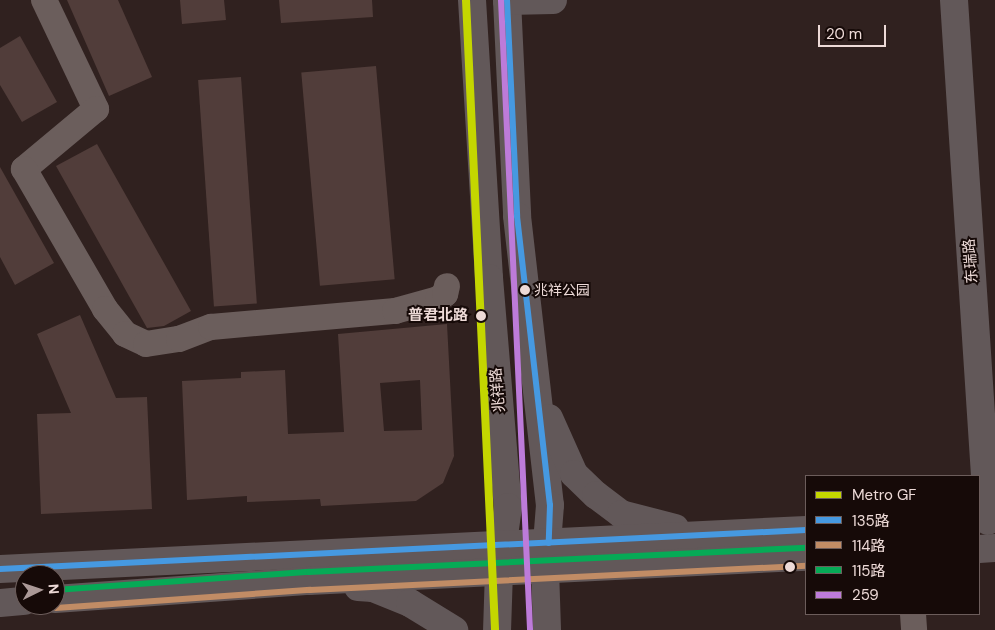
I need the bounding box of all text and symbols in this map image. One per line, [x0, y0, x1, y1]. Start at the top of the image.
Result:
scale bar [820, 15, 888, 47]
text: 20 m [826, 24, 862, 44]
street label: 东瑞路 [960, 238, 982, 284]
place label: 兆祥公园 [534, 282, 590, 298]
marker: 兆祥公园 [520, 285, 530, 295]
place label: 普君北路 [408, 307, 468, 325]
marker: 普君北路 [472, 307, 490, 325]
street label: 兆祥路 [487, 367, 509, 413]
legend [805, 475, 980, 615]
text: Metro GF [852, 485, 916, 505]
text: 135路 [852, 511, 890, 531]
text: 114路 [852, 536, 885, 556]
text: 115路 [852, 561, 886, 581]
unlabelled marker [785, 562, 795, 572]
north arrow [15, 565, 65, 615]
text: N [45, 583, 63, 595]
text: 259 [852, 585, 879, 605]

